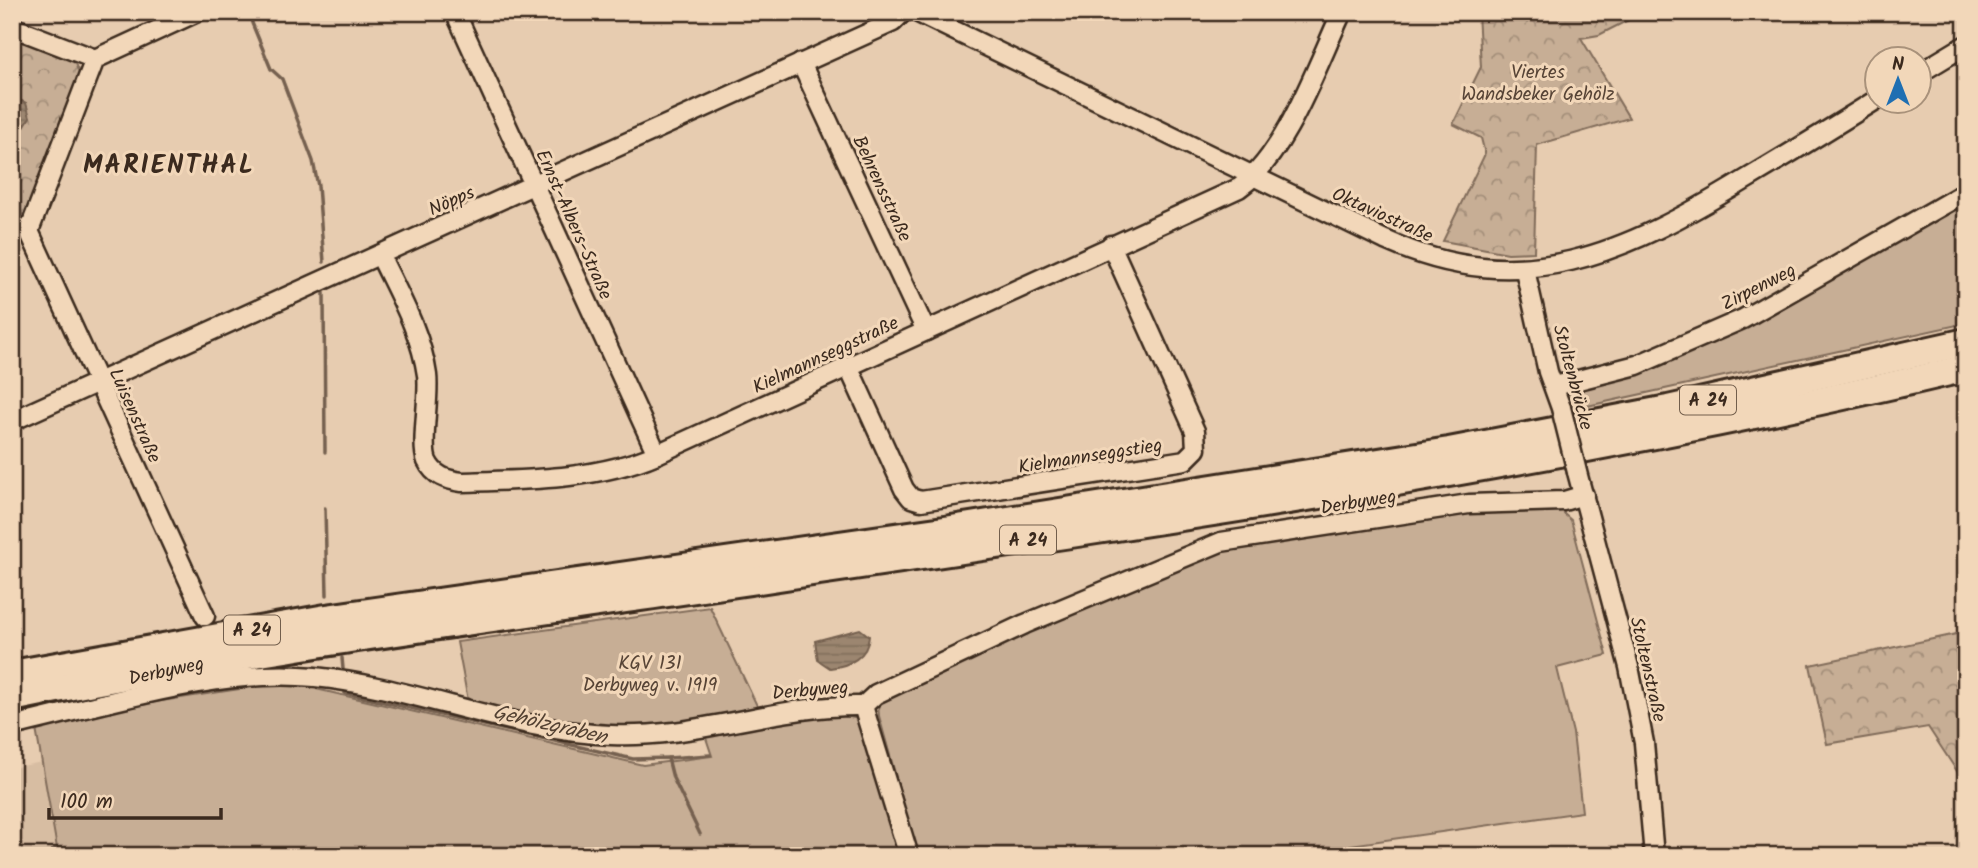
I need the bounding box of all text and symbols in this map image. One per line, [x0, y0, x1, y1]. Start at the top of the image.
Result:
north arrow [1862, 46, 1932, 116]
text: N [1892, 50, 1904, 80]
park label: Viertes Wandsbeker Gehölz [1461, 58, 1615, 110]
street label: Behrensstraße [843, 131, 919, 247]
district label: MARIENTHAL [83, 145, 255, 187]
street label: Ernst-Albers-Straße [527, 145, 620, 305]
street label: Nöpps [424, 178, 480, 225]
street label: Oktaviostraße [1327, 180, 1438, 252]
street label: Zirpenweg [1716, 256, 1802, 319]
street label: Kielmannseggstraße [748, 309, 904, 403]
street label: Stoltenbrücke [1544, 321, 1601, 434]
street label: Luisenstraße [100, 364, 169, 469]
road number: A 24 [1680, 386, 1736, 414]
street label: Kielmannseggstieg [1016, 431, 1165, 483]
street label: Derbyweg [1318, 482, 1398, 524]
road number: A 24 [1000, 526, 1056, 554]
street label: Stoltenstraße [1620, 614, 1674, 725]
road number: A 24 [224, 616, 280, 644]
street label: Derbyweg [126, 649, 207, 695]
park label: KGV 131 Derbyweg v. 1919 [583, 649, 717, 701]
street label: Derbyweg [771, 673, 850, 709]
water label: Gehölzgraben [490, 696, 612, 755]
scale bar [49, 777, 220, 821]
text: 100 m [60, 786, 113, 819]

